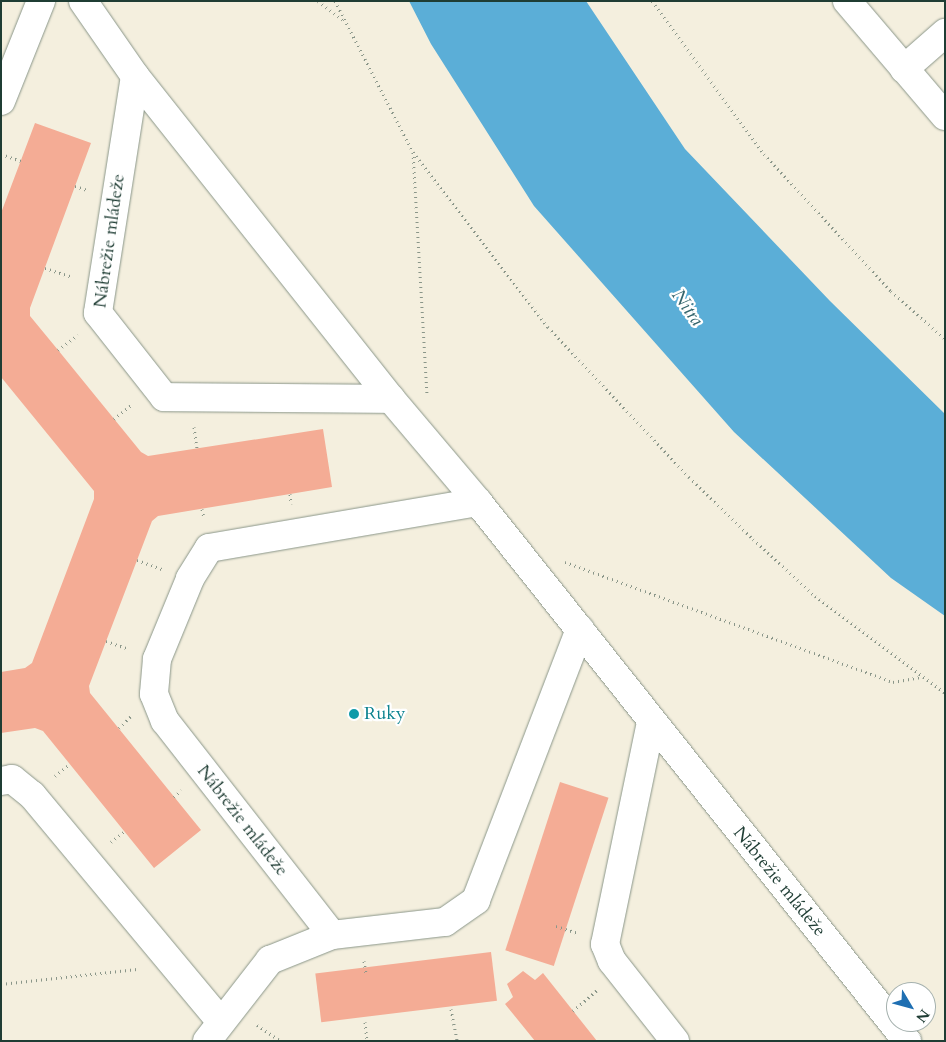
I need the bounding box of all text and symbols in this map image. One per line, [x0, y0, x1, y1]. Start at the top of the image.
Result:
street label: Nábrežie mládeže [90, 173, 130, 309]
water label: Nitra [666, 285, 708, 331]
place label: Ruky [364, 703, 405, 725]
marker: Ruky [348, 708, 360, 720]
street label: Nábrežie mládeže [192, 761, 292, 881]
street label: Nábrežie mládeže [728, 823, 830, 941]
north arrow [886, 982, 936, 1032]
text: N [911, 1005, 934, 1026]

